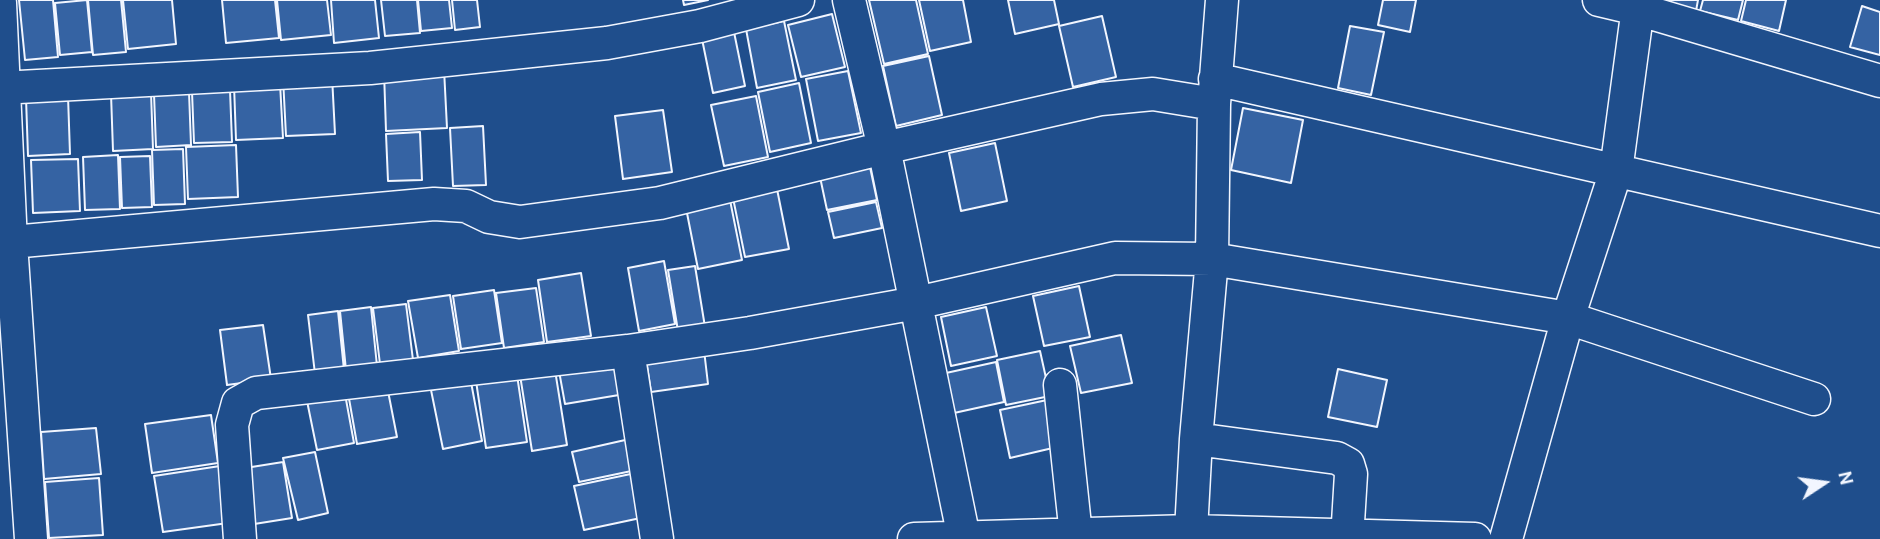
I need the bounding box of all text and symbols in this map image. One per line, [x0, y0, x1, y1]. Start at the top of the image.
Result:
north arrow [1789, 448, 1859, 518]
text: N [1831, 469, 1858, 488]

